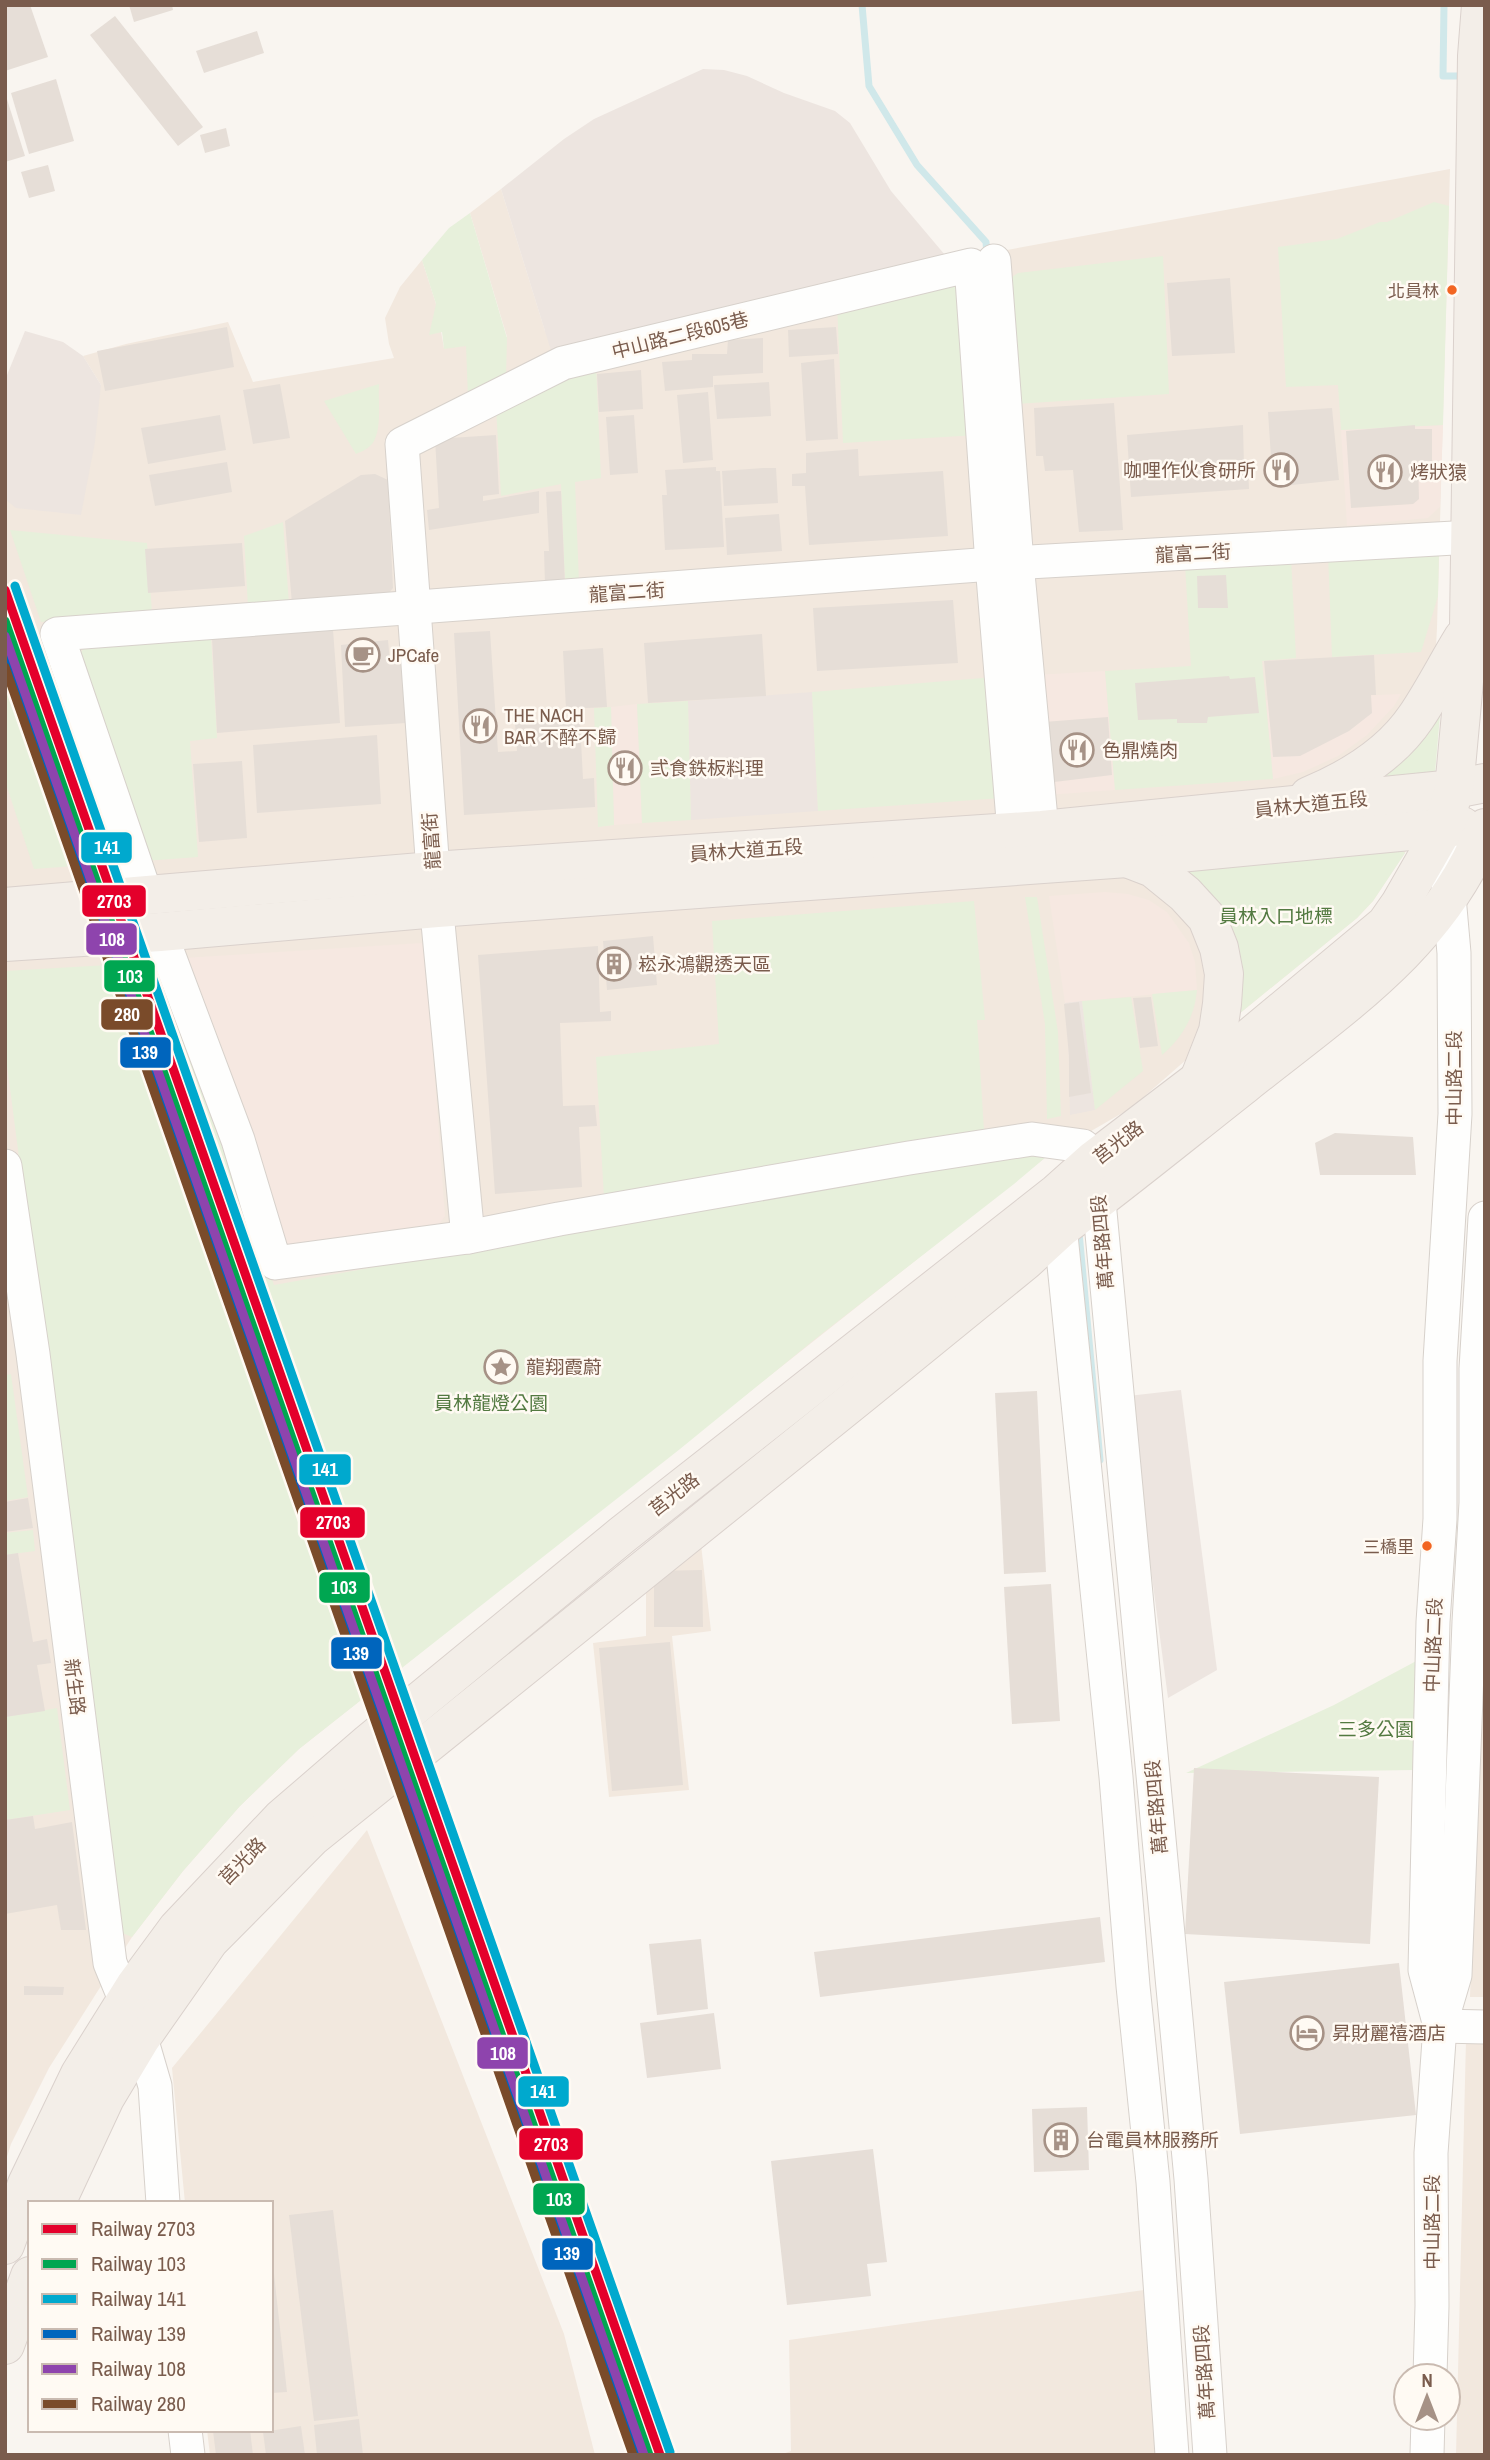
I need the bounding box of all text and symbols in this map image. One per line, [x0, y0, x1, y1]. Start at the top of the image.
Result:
place label: 北員林 [1388, 279, 1439, 302]
marker: 北員林 [1445, 283, 1459, 297]
street label: 中山路二段605巷 [609, 305, 751, 365]
restaurant icon: 咖哩作伙食研所 [1262, 451, 1300, 489]
restaurant icon: 烤狀猿 [1366, 453, 1404, 491]
place label: 咖哩作伙食研所 [1123, 457, 1256, 483]
place label: 烤狀猿 [1410, 459, 1467, 485]
street label: 龍富二街 [1154, 538, 1232, 568]
street label: 龍富二街 [588, 576, 666, 608]
cafe icon: JPCafe [344, 636, 382, 674]
place label: JPCafe [388, 642, 439, 668]
place label: THE NACH BAR 不醉不歸 [504, 702, 616, 750]
restaurant icon: THE NACH BAR 不醉不歸 [461, 707, 499, 745]
restaurant icon: 色鼎燒肉 [1058, 731, 1096, 769]
place label: 色鼎燒肉 [1102, 737, 1178, 763]
restaurant icon: 弎食鉄板料理 [606, 749, 644, 787]
place label: 弎食鉄板料理 [650, 755, 764, 781]
street label: 員林大道五段 [1253, 785, 1369, 823]
street label: 龍富街 [416, 812, 446, 870]
line badge: 141 [80, 831, 133, 864]
street label: 員林大道五段 [688, 833, 804, 867]
text: 141 [94, 834, 120, 860]
line badge: 2703 [81, 884, 147, 918]
text: 2703 [97, 888, 132, 914]
park label: 員林入口地標 [1219, 903, 1333, 929]
line badge: 108 [85, 922, 138, 956]
text: 108 [99, 926, 125, 952]
building icon: 崧永鴻觀透天區 [595, 945, 633, 983]
place label: 崧永鴻觀透天區 [638, 951, 771, 977]
line badge: 103 [103, 959, 156, 993]
text: 103 [117, 963, 143, 989]
line badge: 280 [100, 998, 154, 1031]
text: 280 [114, 1001, 140, 1027]
street label: 中山路二段 [1441, 1030, 1467, 1126]
line badge: 139 [119, 1036, 172, 1069]
text: 139 [132, 1039, 158, 1065]
street label: 莒光路 [1088, 1114, 1148, 1170]
street label: 萬年路四段 [1085, 1194, 1119, 1290]
place icon: 龍翔霞蔚 [482, 1348, 520, 1386]
place label: 龍翔霞蔚 [526, 1354, 602, 1380]
park label: 員林龍燈公園 [434, 1390, 548, 1416]
line badge: 141 [298, 1453, 352, 1486]
text: 141 [312, 1456, 338, 1482]
street label: 莒光路 [644, 1466, 704, 1522]
line badge: 2703 [299, 1506, 366, 1539]
text: 2703 [316, 1509, 351, 1535]
place label: 三橋里 [1363, 1535, 1414, 1558]
marker: 三橋里 [1420, 1539, 1434, 1553]
line badge: 103 [318, 1571, 371, 1604]
text: 103 [331, 1574, 357, 1600]
street label: 中山路二段 [1418, 1597, 1448, 1693]
line badge: 139 [330, 1636, 383, 1670]
text: 139 [343, 1640, 369, 1666]
street label: 新生路 [59, 1657, 91, 1717]
park label: 三多公園 [1338, 1716, 1414, 1742]
street label: 萬年路四段 [1139, 1759, 1173, 1855]
street label: 莒光路 [213, 1831, 271, 1891]
hotel icon: 昇財麗禧酒店 [1288, 2014, 1326, 2052]
place label: 昇財麗禧酒店 [1332, 2020, 1446, 2046]
line badge: 108 [476, 2036, 529, 2070]
text: 108 [490, 2040, 516, 2066]
line badge: 141 [517, 2075, 570, 2108]
text: 141 [530, 2078, 556, 2104]
building icon: 台電員林服務所 [1042, 2121, 1080, 2159]
line badge: 2703 [518, 2127, 584, 2161]
place label: 台電員林服務所 [1086, 2127, 1219, 2153]
text: 2703 [534, 2131, 569, 2157]
street label: 中山路二段 [1419, 2174, 1445, 2270]
line badge: 103 [532, 2182, 586, 2216]
text: 103 [546, 2186, 572, 2212]
legend [28, 2201, 273, 2432]
text: Railway 2703 [91, 2214, 195, 2243]
line badge: 139 [541, 2237, 594, 2271]
text: 139 [554, 2240, 580, 2266]
text: Railway 103 [91, 2249, 186, 2278]
text: Railway 141 [91, 2284, 186, 2313]
text: Railway 139 [91, 2319, 186, 2348]
street label: 萬年路四段 [1188, 2324, 1220, 2420]
text: Railway 108 [91, 2354, 186, 2383]
north arrow [1392, 2362, 1462, 2432]
text: N [1421, 2367, 1433, 2393]
text: Railway 280 [91, 2389, 186, 2418]

